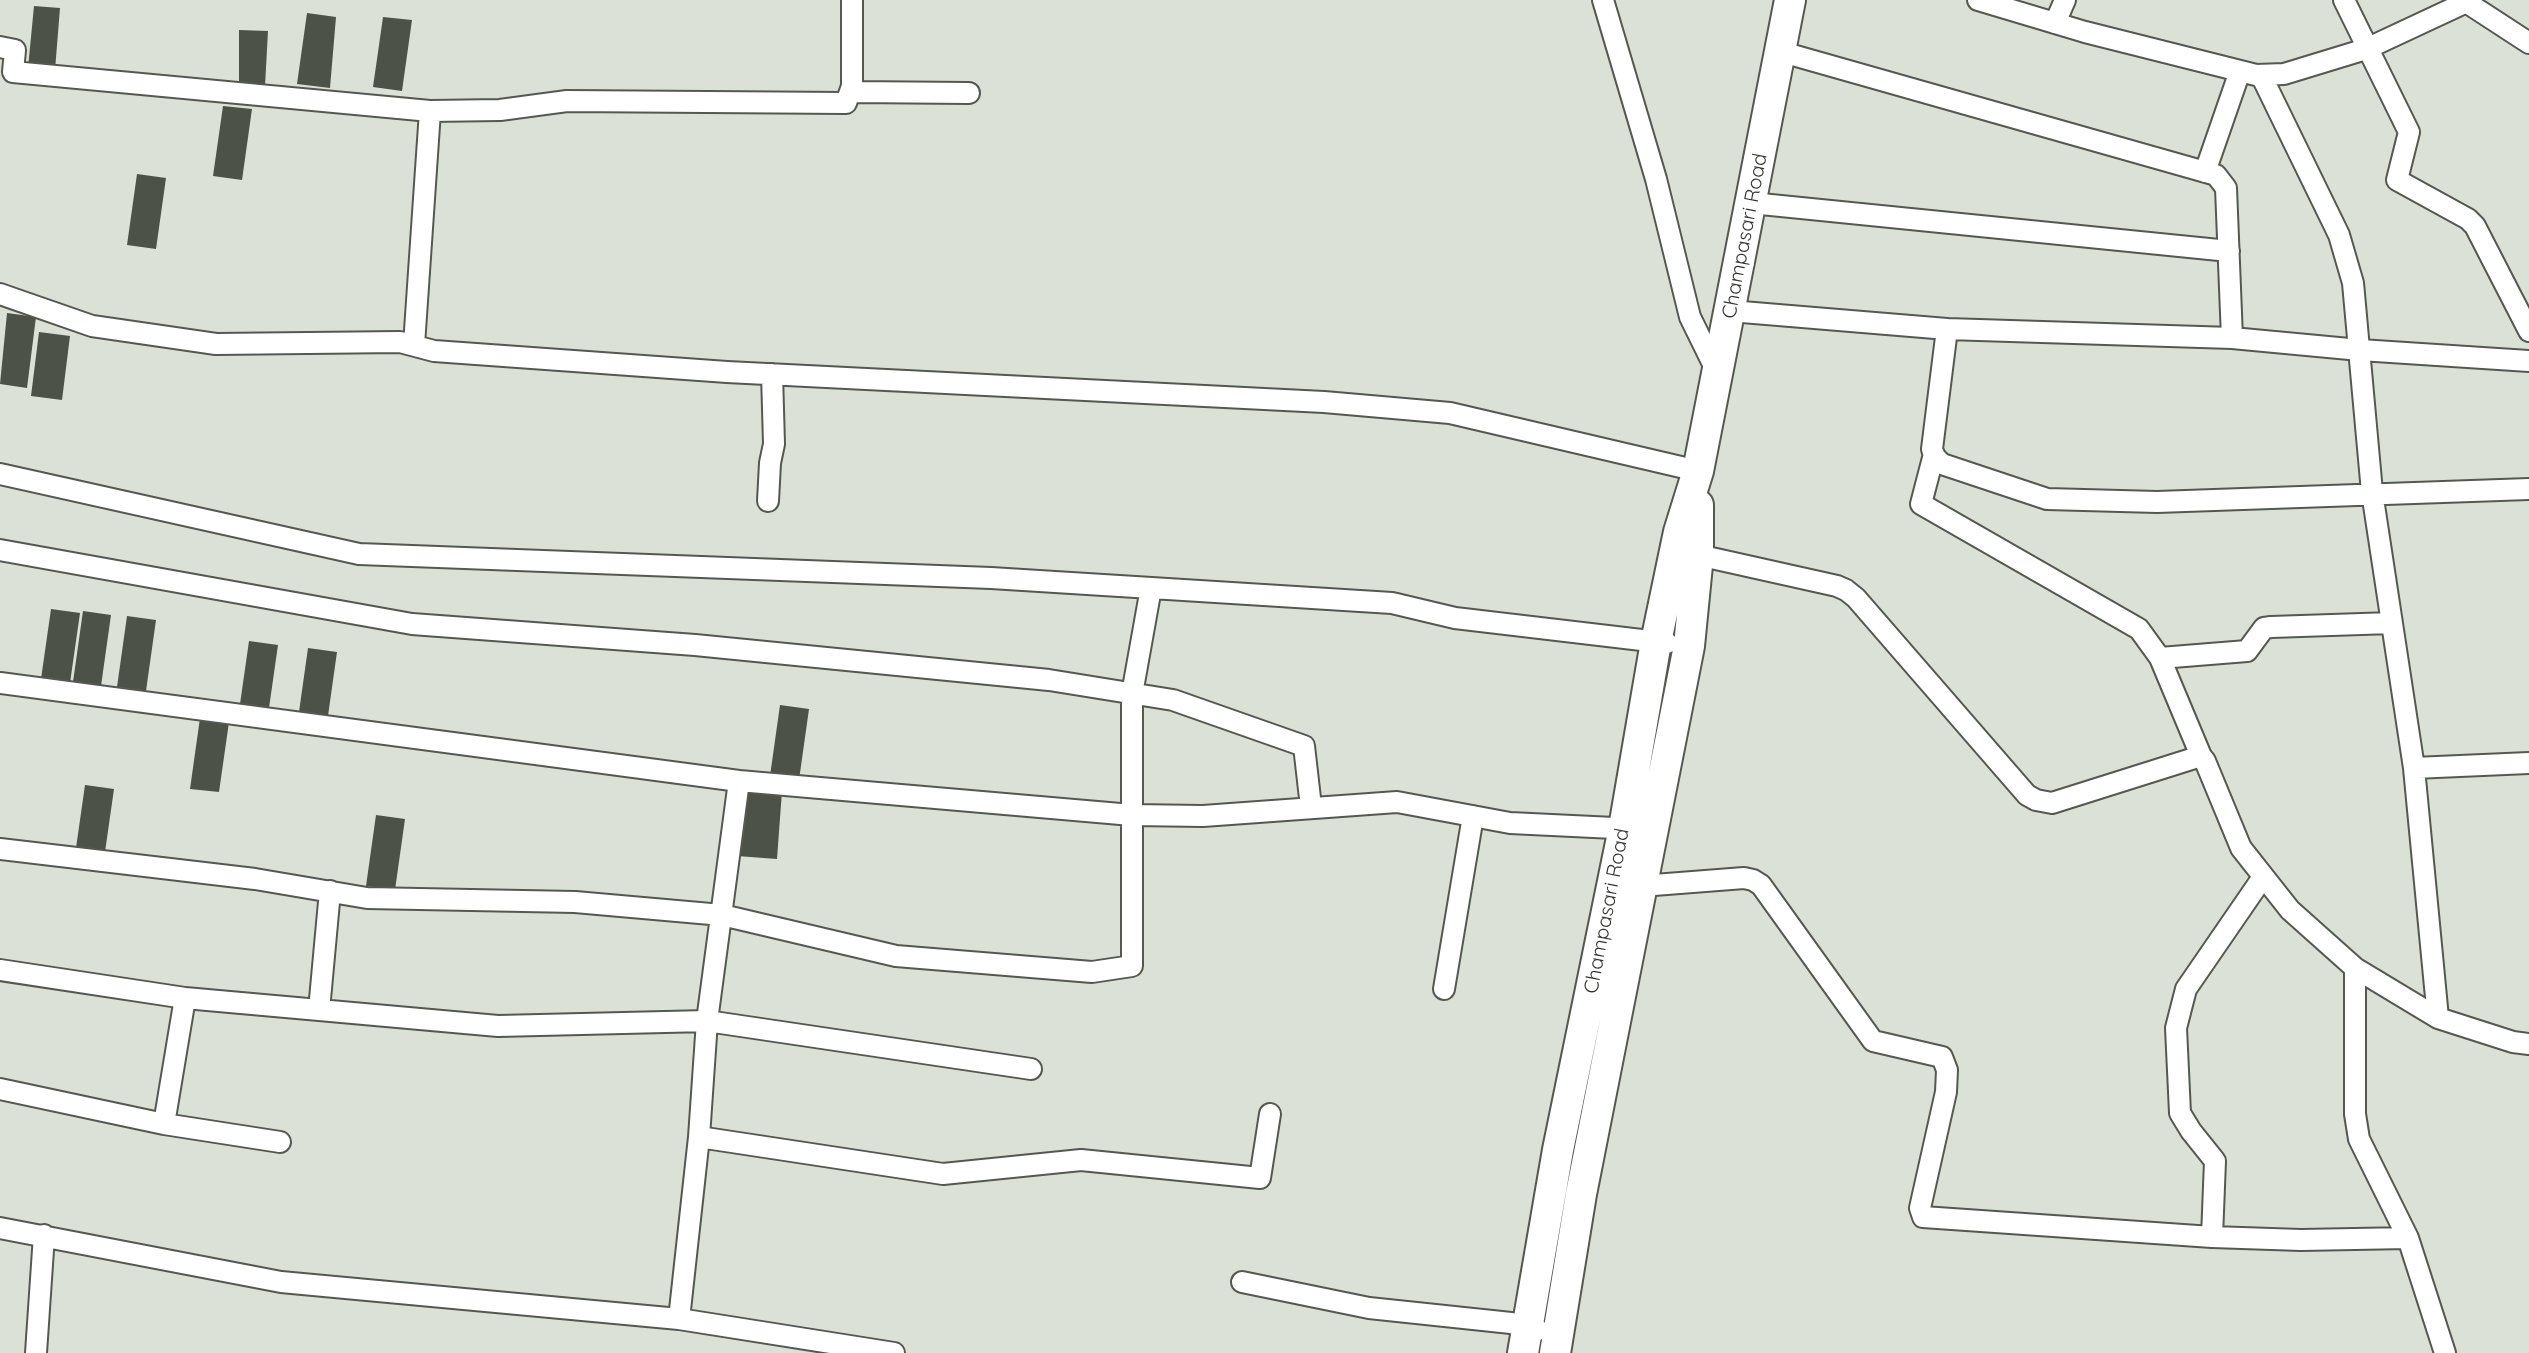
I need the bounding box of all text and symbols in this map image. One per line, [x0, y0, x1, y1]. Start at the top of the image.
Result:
street label: Champasari Road [1717, 151, 1773, 321]
street label: Champasari Road [1579, 826, 1635, 996]

